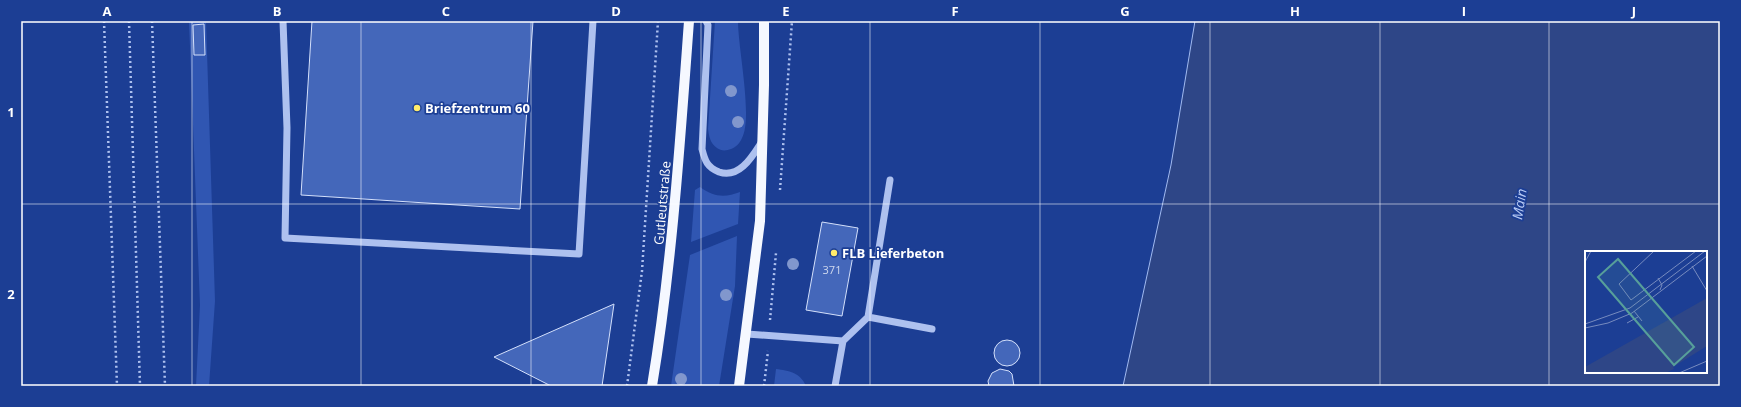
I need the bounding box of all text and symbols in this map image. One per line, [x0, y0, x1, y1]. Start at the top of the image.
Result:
text: A [103, 2, 112, 20]
text: B [273, 2, 282, 20]
text: C [442, 2, 450, 20]
text: D [611, 2, 621, 20]
text: E [782, 2, 790, 20]
text: F [951, 2, 959, 20]
text: G [1120, 2, 1130, 20]
text: H [1290, 2, 1300, 20]
text: I [1462, 2, 1466, 20]
text: J [1631, 2, 1636, 20]
place label: Briefzentrum 60 [425, 99, 530, 117]
text: 1 [7, 103, 15, 121]
marker: Briefzentrum 60 [412, 103, 422, 113]
street label: Gutleutstraße [649, 160, 675, 246]
water label: Main [1507, 187, 1531, 221]
place label: FLB Lieferbeton [842, 244, 944, 262]
marker: FLB Lieferbeton [829, 248, 839, 258]
inset map [1585, 251, 1707, 373]
house number: 371 [823, 262, 841, 277]
text: 2 [7, 285, 15, 303]

